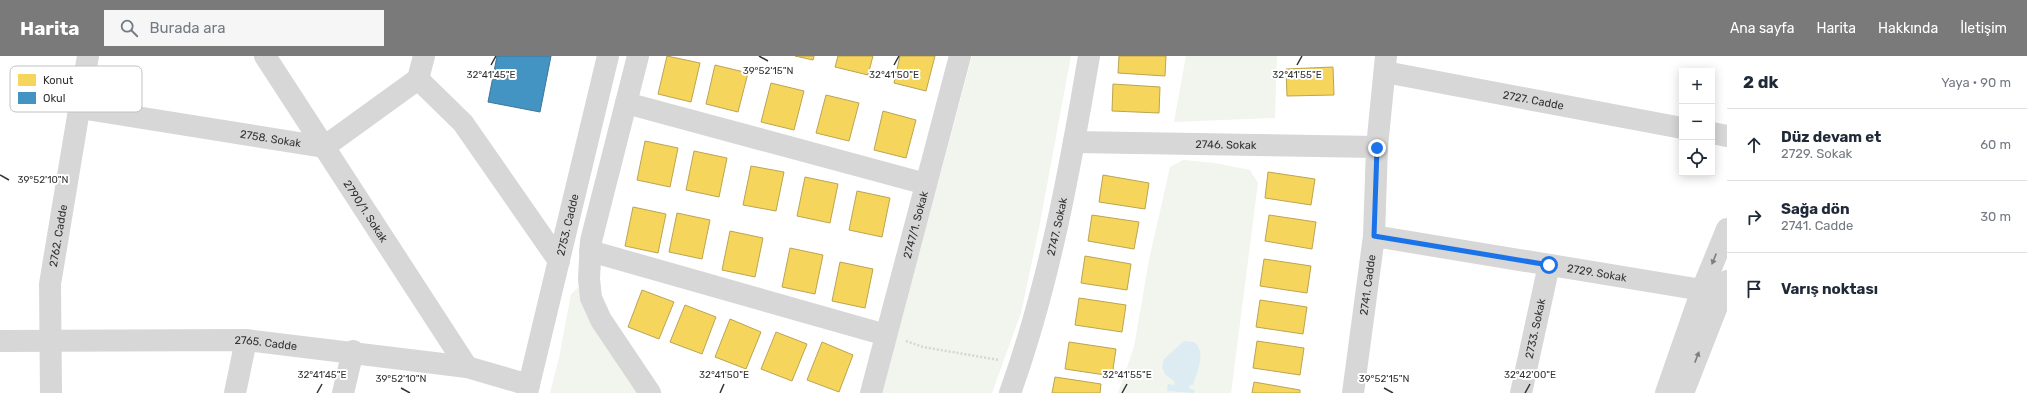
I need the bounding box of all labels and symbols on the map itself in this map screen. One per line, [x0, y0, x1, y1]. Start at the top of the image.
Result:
text: 39°52'15"N [743, 65, 793, 77]
legend [10, 66, 142, 112]
text: 32°41'45"E [466, 69, 516, 81]
text: 32°41'50"E [869, 69, 919, 81]
text: 32°41'55"E [1272, 69, 1322, 81]
text: Konut [43, 74, 74, 87]
street label: 2727. Cadde [1502, 88, 1565, 113]
text: Okul [43, 92, 65, 105]
street label: 2758. Sokak [239, 128, 302, 150]
street label: 2746. Sokak [1195, 138, 1257, 152]
route end [1368, 139, 1386, 157]
text: 39°52'10"N [17, 174, 69, 186]
street label: 2790/1. Sokak [340, 178, 390, 245]
street label: 2747/1. Sokak [901, 189, 931, 260]
street label: 2753. Cadde [554, 193, 582, 257]
street label: 2747. Sokak [1044, 196, 1070, 257]
street label: 2762. Cadde [47, 204, 70, 268]
street label: 2741. Cadde [1357, 254, 1378, 316]
one-way arrow [1711, 254, 1717, 266]
route start [1540, 256, 1558, 274]
street label: 2729. Sokak [1566, 262, 1628, 285]
street label: 2733. Sokak [1523, 297, 1549, 360]
street label: 2765. Cadde [234, 334, 298, 353]
one-way arrow [1695, 350, 1701, 362]
text: 32°41'45"E [297, 369, 347, 381]
text: 32°41'50"E [699, 369, 749, 381]
text: 32°41'55"E [1102, 369, 1152, 381]
text: 32°42'00"E [1504, 369, 1556, 381]
text: 39°52'10"N [375, 373, 427, 385]
text: 39°52'15"N [1359, 373, 1409, 385]

